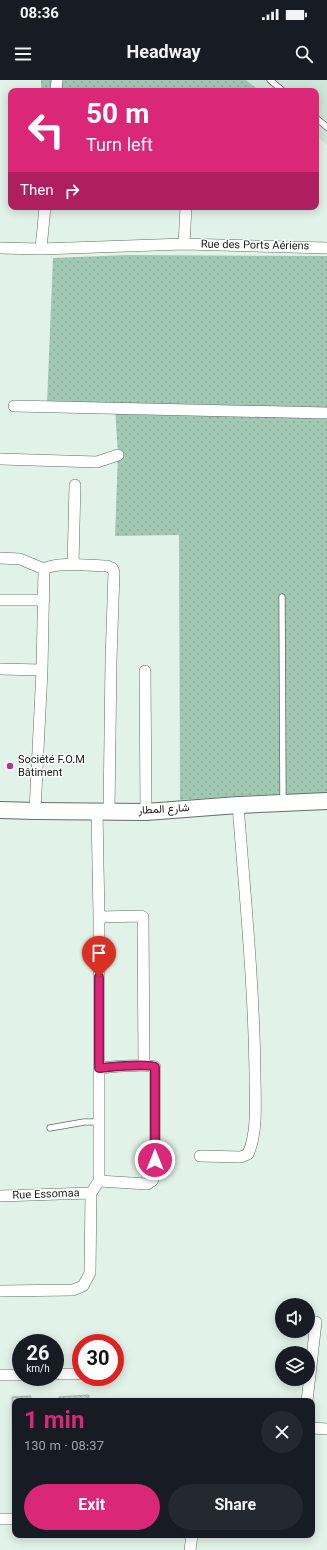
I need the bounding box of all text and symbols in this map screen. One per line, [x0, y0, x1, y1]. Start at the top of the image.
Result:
text: 08:36 [20, 3, 59, 26]
text: Headway [127, 40, 200, 68]
icon: menu [12, 43, 34, 65]
icon: search [293, 43, 315, 65]
text: 50 m [86, 94, 149, 138]
icon: left [20, 104, 72, 156]
text: Turn left [86, 133, 153, 161]
text: Then [20, 180, 53, 203]
icon: right [61, 180, 83, 202]
street label: Rue des Ports Aériens [201, 237, 310, 255]
place label: Société F.O.M Bâtiment [18, 752, 85, 782]
marker: Société F.O.M Bâtiment [5, 761, 15, 771]
street label: شارع المطار [137, 800, 190, 820]
pin [82, 936, 116, 977]
icon: arrive [88, 942, 110, 964]
position arrow [134, 1139, 176, 1181]
street label: Rue Essomaa [12, 1185, 80, 1205]
map controls [275, 1298, 315, 1386]
button: sound [275, 1298, 315, 1338]
speed limit sign: 30 [72, 1334, 124, 1386]
text: 26 [27, 1339, 49, 1371]
button: layers [275, 1346, 315, 1386]
text: km/h [26, 1362, 50, 1377]
text: 1 min [24, 1403, 84, 1441]
button: close [261, 1411, 303, 1453]
text: 130 m · 08:37 [24, 1437, 104, 1457]
button: Exit [24, 1484, 160, 1530]
button: Share [168, 1484, 303, 1530]

